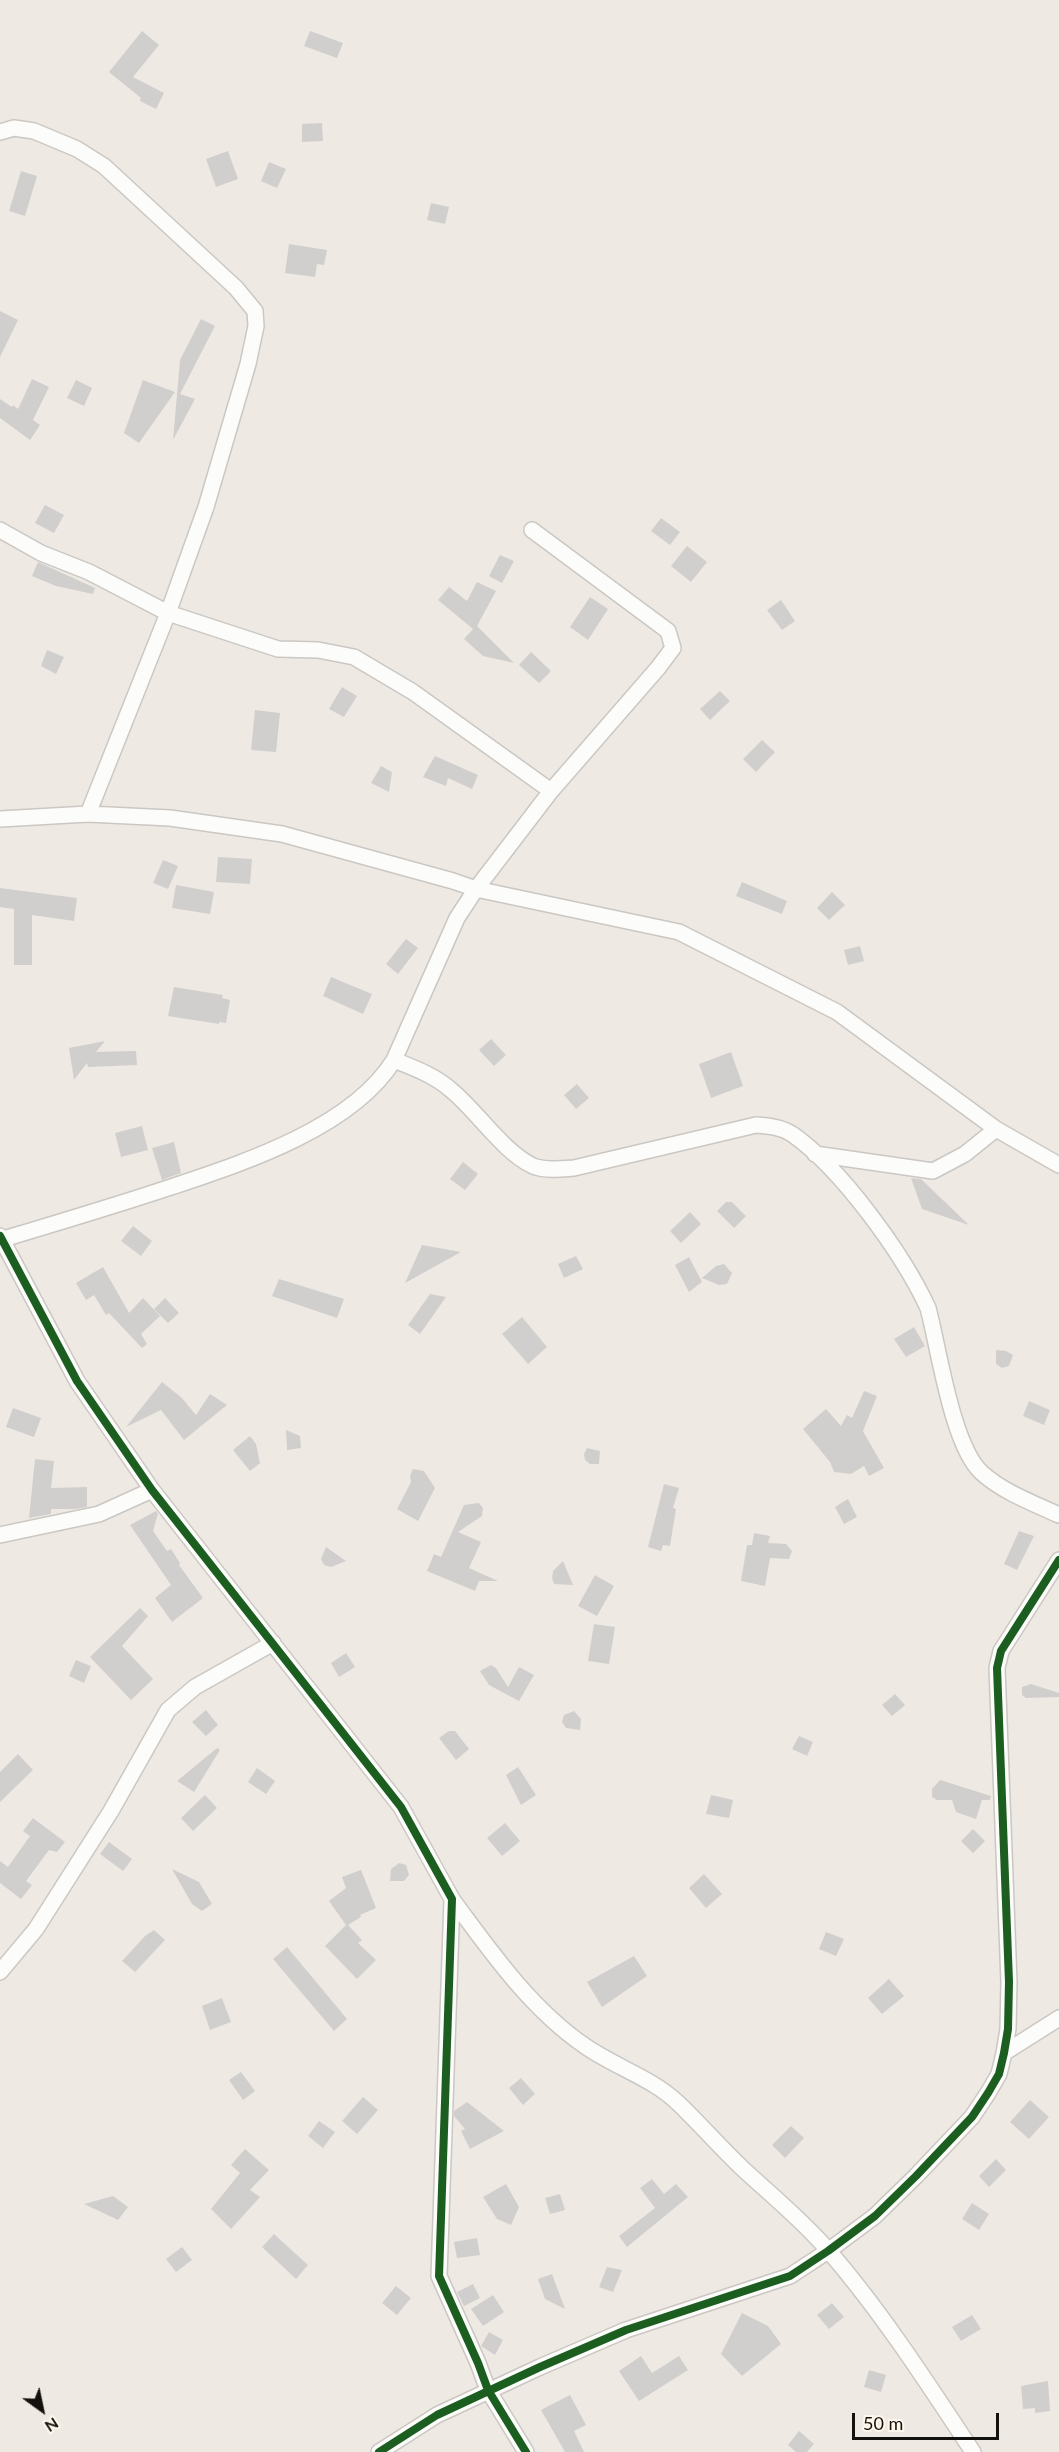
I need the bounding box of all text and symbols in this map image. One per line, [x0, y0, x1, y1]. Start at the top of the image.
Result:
north arrow [12, 2380, 72, 2440]
scale bar [855, 2401, 1002, 2439]
text: 50 m [863, 2412, 903, 2434]
text: N [42, 2414, 62, 2437]

